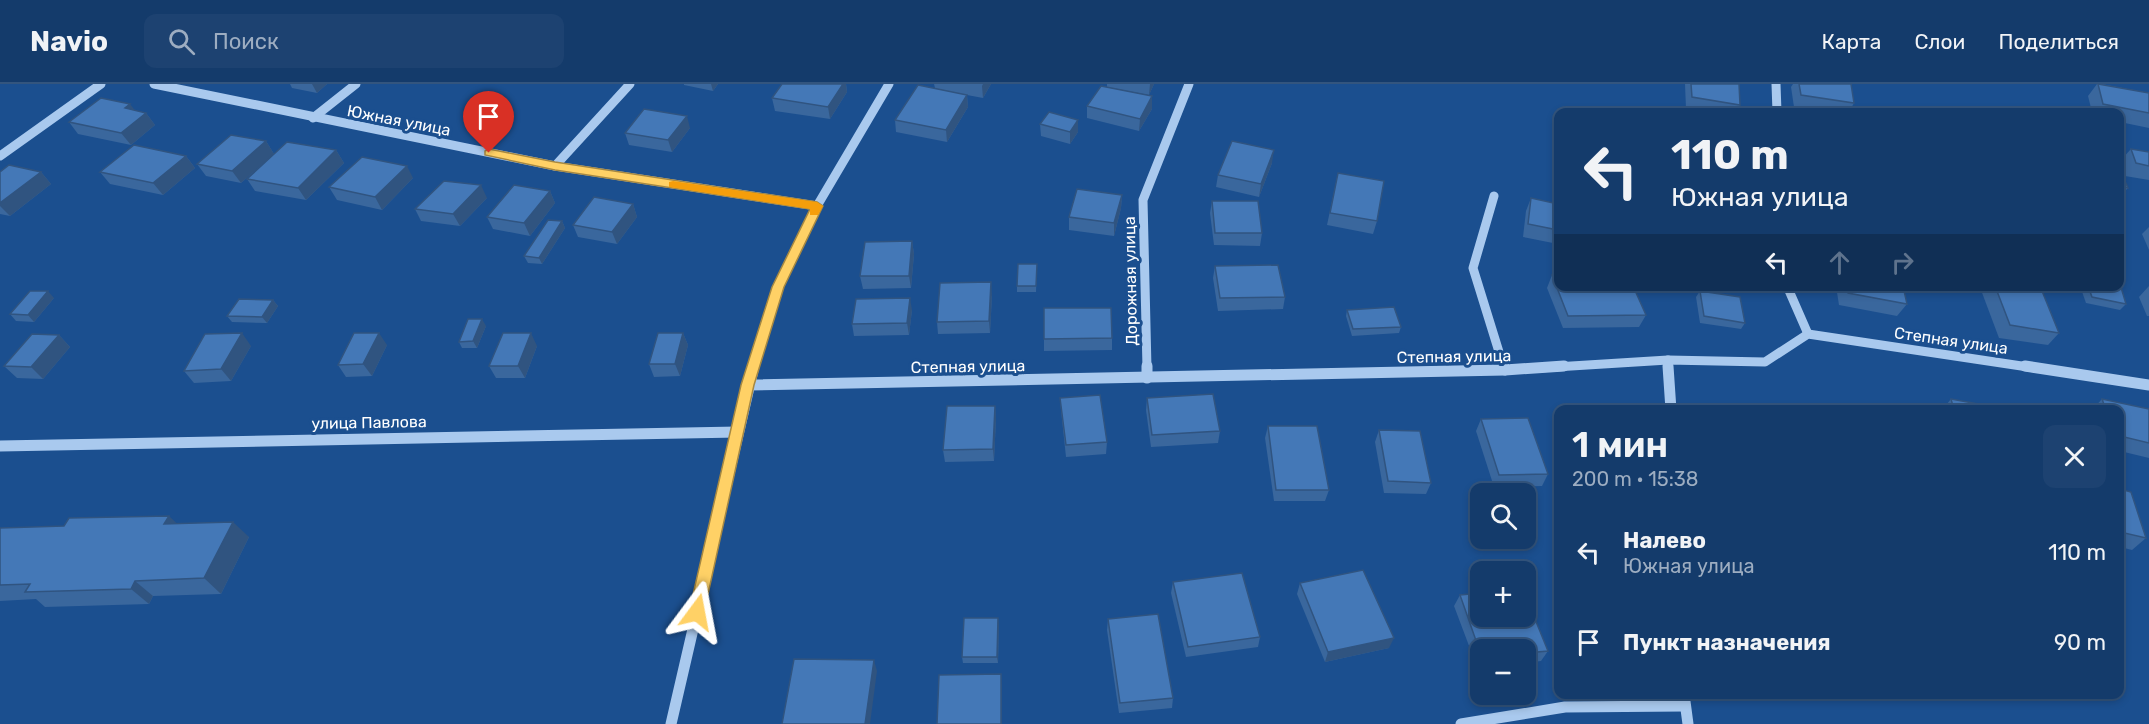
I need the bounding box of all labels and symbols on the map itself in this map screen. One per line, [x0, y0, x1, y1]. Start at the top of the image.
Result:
pin [463, 91, 514, 153]
street label: Южная улица [345, 101, 452, 140]
street label: Дорожная улица [1120, 216, 1141, 346]
street label: Степная улица [1893, 323, 2009, 358]
street label: Степная улица [1397, 346, 1511, 367]
street label: Степная улица [911, 356, 1025, 377]
street label: улица Павлова [311, 412, 427, 433]
position arrow [665, 580, 729, 644]

